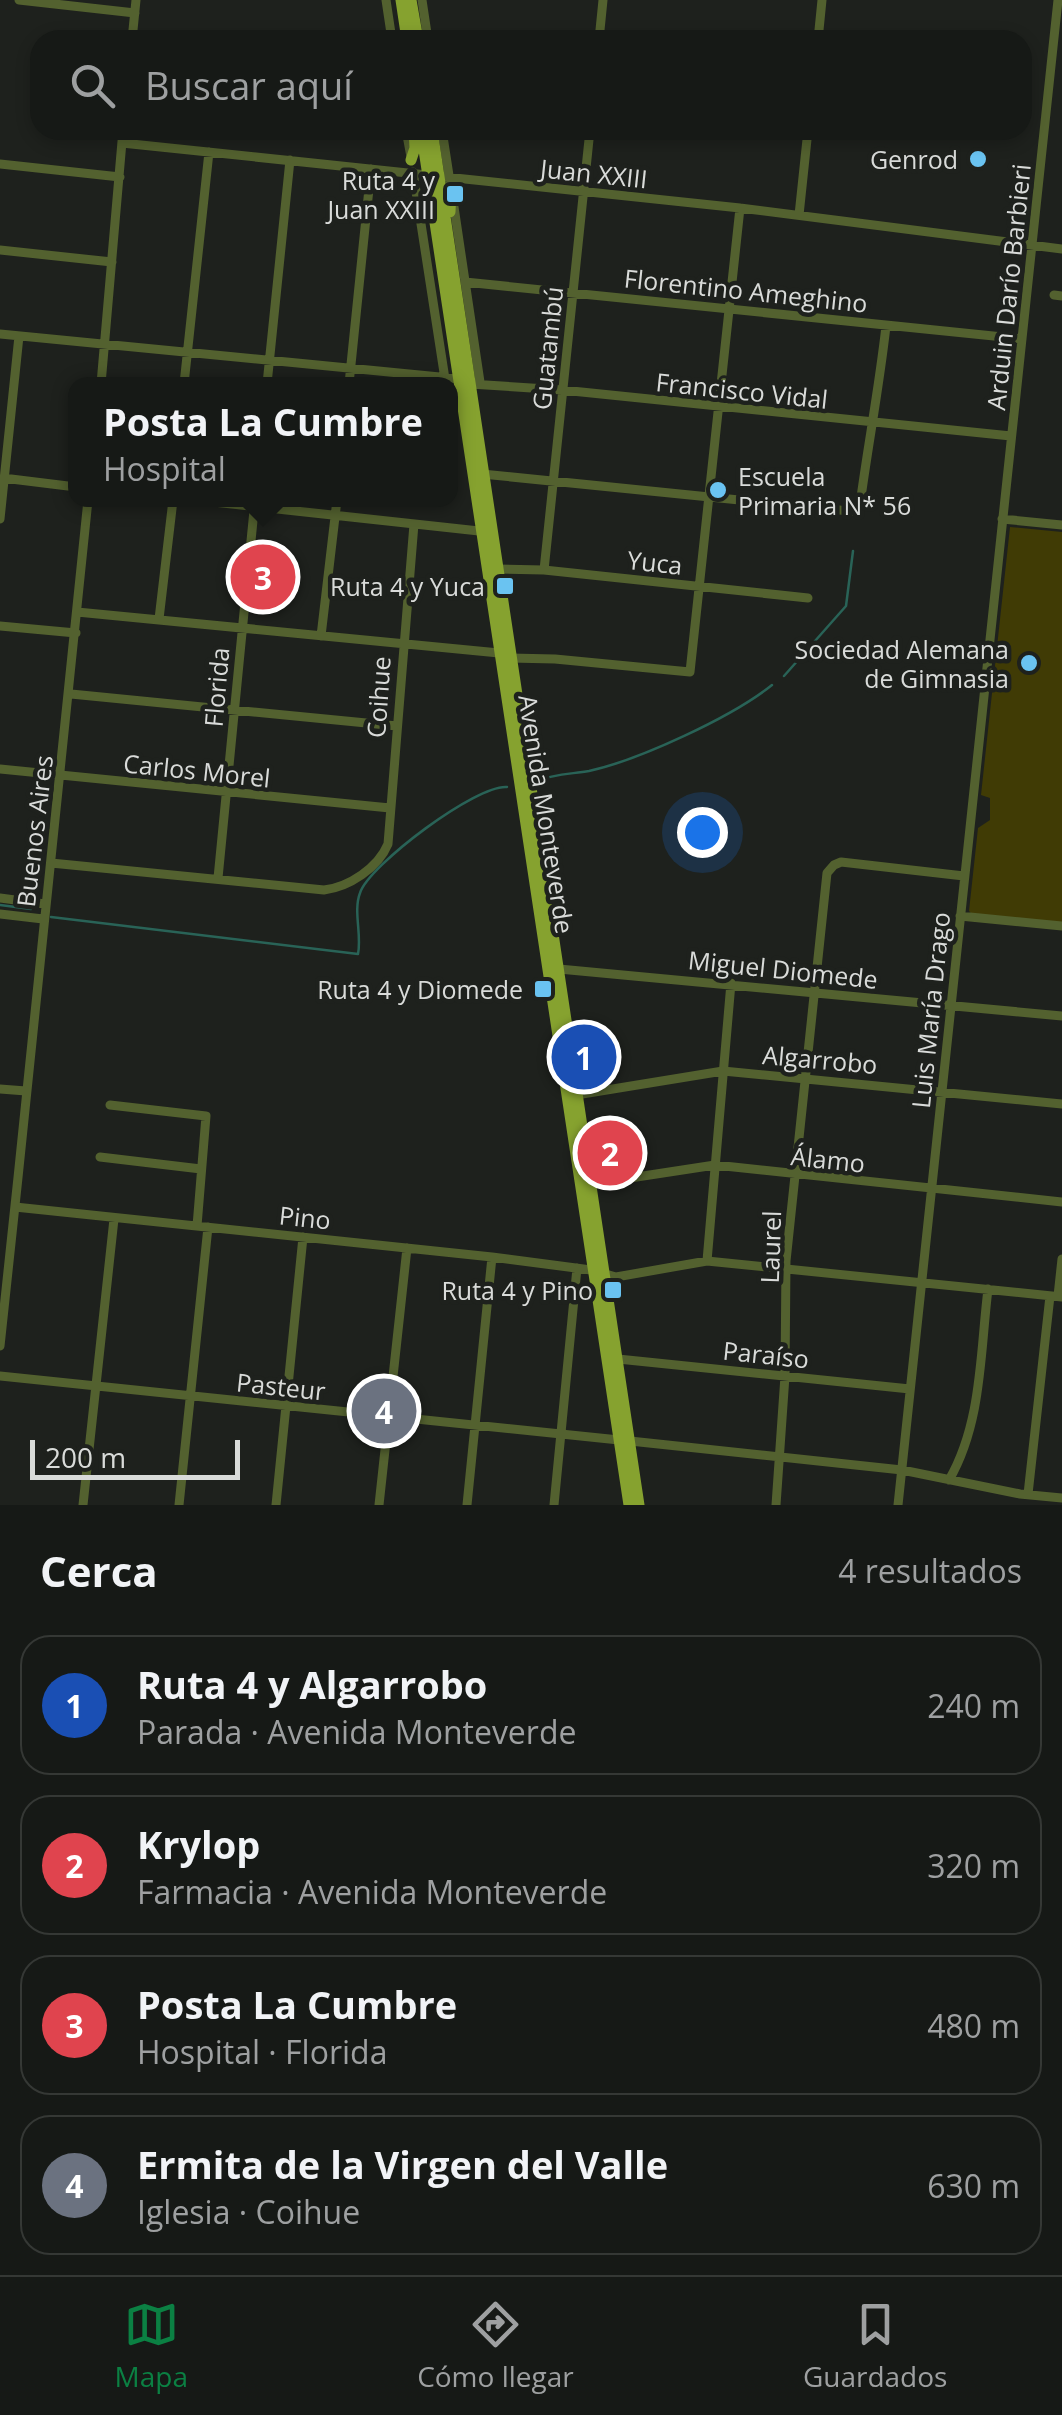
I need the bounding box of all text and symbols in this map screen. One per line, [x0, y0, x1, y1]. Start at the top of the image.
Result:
search box [30, 30, 1032, 140]
icon: search [65, 58, 120, 113]
text: Buscar aquí [145, 59, 353, 111]
place label: Genrod [870, 142, 958, 176]
marker: Genrod [967, 148, 989, 170]
street label: Juan XXIII [537, 150, 649, 196]
street label: Arduin Darío Barbieri [978, 162, 1038, 412]
place label: Ruta 4 y Juan XXIII [325, 163, 435, 226]
marker: Ruta 4 y Juan XXIII [444, 183, 466, 205]
street label: Florentino Ameghino [623, 260, 869, 320]
street label: Guatambú [524, 285, 570, 411]
street label: Francisco Vidal [654, 364, 830, 416]
popup [68, 377, 458, 507]
text: Posta La Cumbre [103, 395, 423, 447]
text: Hospital [103, 447, 226, 490]
place label: Escuela Primaria N* 56 [738, 459, 911, 522]
marker: Escuela Primaria N* 56 [707, 479, 729, 501]
pin: 3 [230, 540, 296, 614]
street label: Yuca [626, 542, 684, 582]
place label: Ruta 4 y Yuca [330, 569, 485, 603]
marker: Ruta 4 y Yuca [494, 575, 516, 597]
place label: Sociedad Alemana de Gimnasia [795, 632, 1009, 695]
street label: Florida [196, 646, 236, 728]
marker: Sociedad Alemana de Gimnasia [1018, 652, 1040, 674]
street label: Coihue [358, 655, 398, 739]
street label: Avenida Monteverde [511, 692, 583, 936]
street label: Carlos Morel [122, 745, 272, 795]
street label: Buenos Aires [8, 753, 60, 909]
your location [677, 807, 728, 858]
street label: Luis María Drago [903, 910, 957, 1110]
street label: Miguel Diomede [686, 942, 880, 996]
place label: Ruta 4 y Diomede [317, 972, 523, 1006]
marker: Ruta 4 y Diomede [532, 978, 554, 1000]
pin: 1 [552, 1020, 616, 1094]
street label: Algarrobo [761, 1037, 879, 1081]
pin: 2 [578, 1116, 642, 1190]
street label: Álamo [789, 1138, 867, 1180]
street label: Pino [277, 1197, 333, 1237]
street label: Laurel [752, 1210, 788, 1284]
place label: Ruta 4 y Pino [441, 1273, 593, 1307]
marker: Ruta 4 y Pino [602, 1279, 624, 1301]
street label: Paraíso [721, 1333, 811, 1375]
street label: Pasteur [235, 1364, 327, 1408]
pin: 4 [352, 1374, 416, 1448]
scale bar [30, 1435, 240, 1480]
text: 200 m [45, 1438, 126, 1476]
text: Cerca [40, 1542, 158, 1599]
text: 4 resultados [838, 1549, 1022, 1592]
text: Ruta 4 y Algarrobo [137, 1658, 487, 1710]
text: 1 [65, 1684, 84, 1727]
text: 240 m [927, 1684, 1020, 1727]
text: Parada · Avenida Monteverde [137, 1710, 576, 1753]
text: Krylop [137, 1818, 260, 1870]
text: 2 [65, 1844, 84, 1887]
text: 320 m [927, 1844, 1020, 1887]
text: Farmacia · Avenida Monteverde [137, 1870, 607, 1913]
text: Posta La Cumbre [137, 1978, 457, 2030]
text: 3 [65, 2004, 84, 2047]
text: 480 m [927, 2004, 1020, 2047]
text: Hospital · Florida [137, 2030, 387, 2073]
text: Ermita de la Virgen del Valle [137, 2138, 668, 2190]
text: 4 [65, 2164, 84, 2207]
text: 630 m [927, 2164, 1020, 2207]
text: Iglesia · Coihue [137, 2190, 360, 2233]
tab: Mapa [115, 2297, 188, 2395]
tab: Cómo llegar [417, 2297, 574, 2395]
tab: Guardados [803, 2297, 947, 2395]

